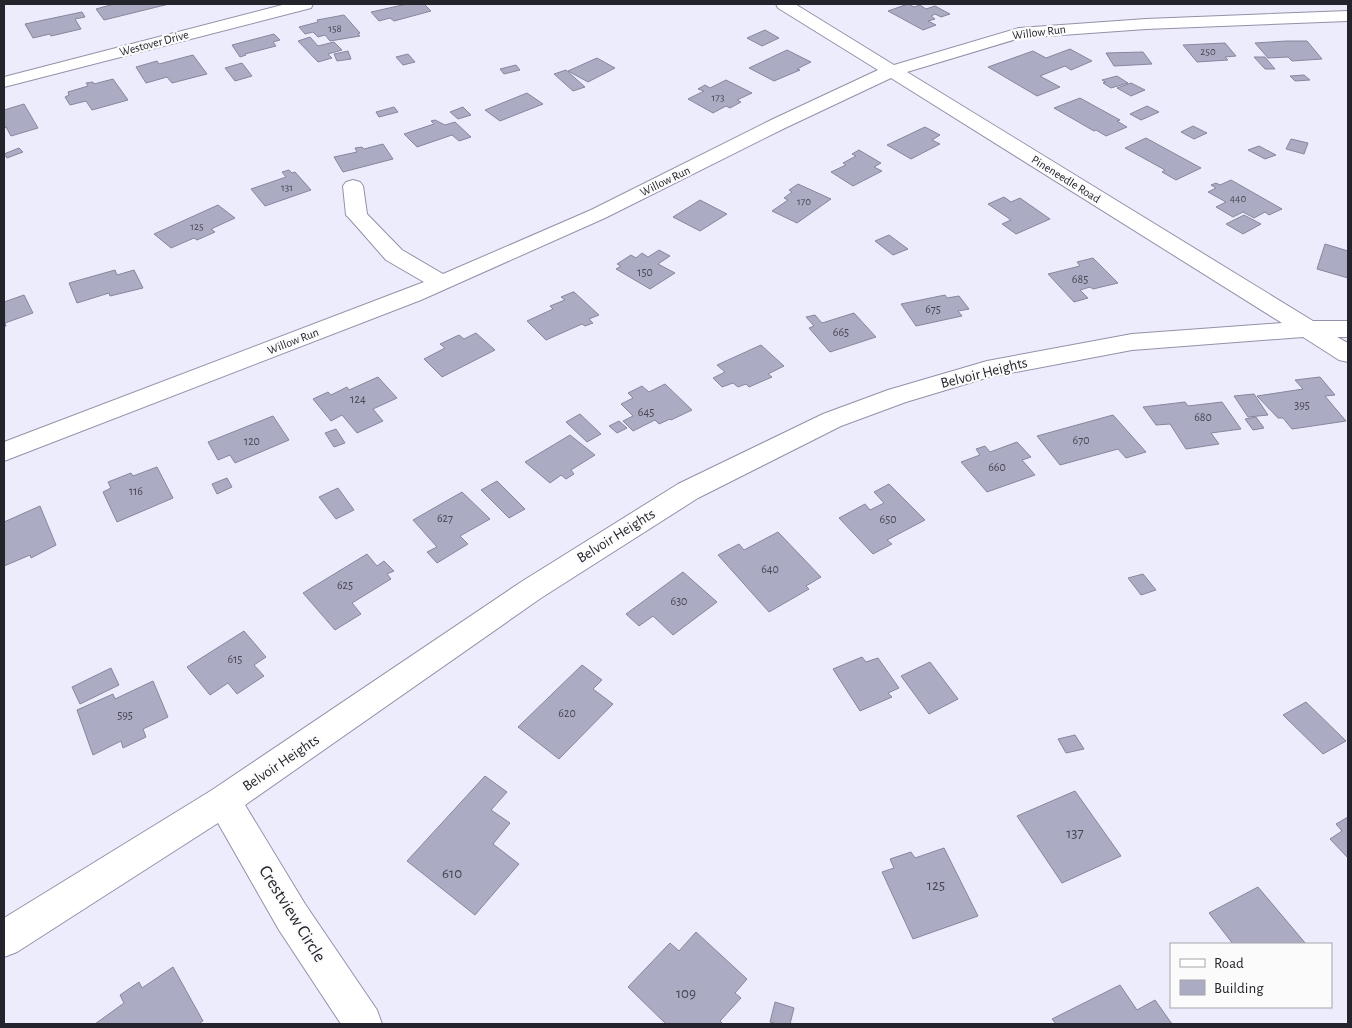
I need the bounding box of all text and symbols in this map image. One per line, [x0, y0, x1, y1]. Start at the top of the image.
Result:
house number: 158 [328, 23, 342, 34]
street label: Willow Run [1011, 23, 1067, 41]
street label: Westover Drive [118, 28, 190, 58]
house number: 250 [1200, 46, 1216, 57]
house number: 173 [712, 92, 725, 103]
street label: Pineneedle Road [1029, 153, 1103, 205]
street label: Willow Run [638, 164, 692, 198]
house number: 131 [281, 182, 293, 193]
house number: 440 [1230, 193, 1246, 204]
house number: 170 [797, 196, 811, 207]
house number: 125 [190, 221, 204, 232]
house number: 150 [637, 266, 653, 278]
house number: 685 [1072, 273, 1088, 285]
house number: 675 [925, 303, 941, 315]
street label: Willow Run [266, 326, 320, 356]
house number: 665 [833, 326, 849, 338]
street label: Belvoir Heights [939, 355, 1029, 391]
house number: 124 [350, 393, 366, 405]
house number: 395 [1294, 399, 1310, 411]
house number: 645 [638, 406, 654, 418]
house number: 680 [1194, 411, 1212, 423]
house number: 670 [1073, 434, 1089, 446]
house number: 120 [244, 435, 260, 447]
house number: 660 [988, 461, 1006, 473]
house number: 116 [129, 485, 143, 497]
street label: Belvoir Heights [574, 506, 658, 566]
house number: 627 [437, 512, 453, 524]
house number: 650 [880, 513, 897, 525]
house number: 640 [761, 563, 779, 575]
house number: 625 [337, 579, 353, 591]
house number: 630 [671, 595, 687, 607]
house number: 615 [228, 653, 242, 665]
house number: 620 [558, 707, 576, 719]
house number: 595 [117, 709, 133, 721]
street label: Belvoir Heights [240, 732, 322, 794]
house number: 137 [1066, 826, 1084, 841]
street label: Crestview Circle [255, 863, 329, 965]
house number: 610 [442, 866, 462, 881]
house number: 125 [927, 878, 945, 893]
legend [1170, 943, 1332, 1008]
text: Road [1214, 956, 1244, 971]
text: Building [1214, 981, 1264, 996]
house number: 109 [676, 986, 696, 1001]

